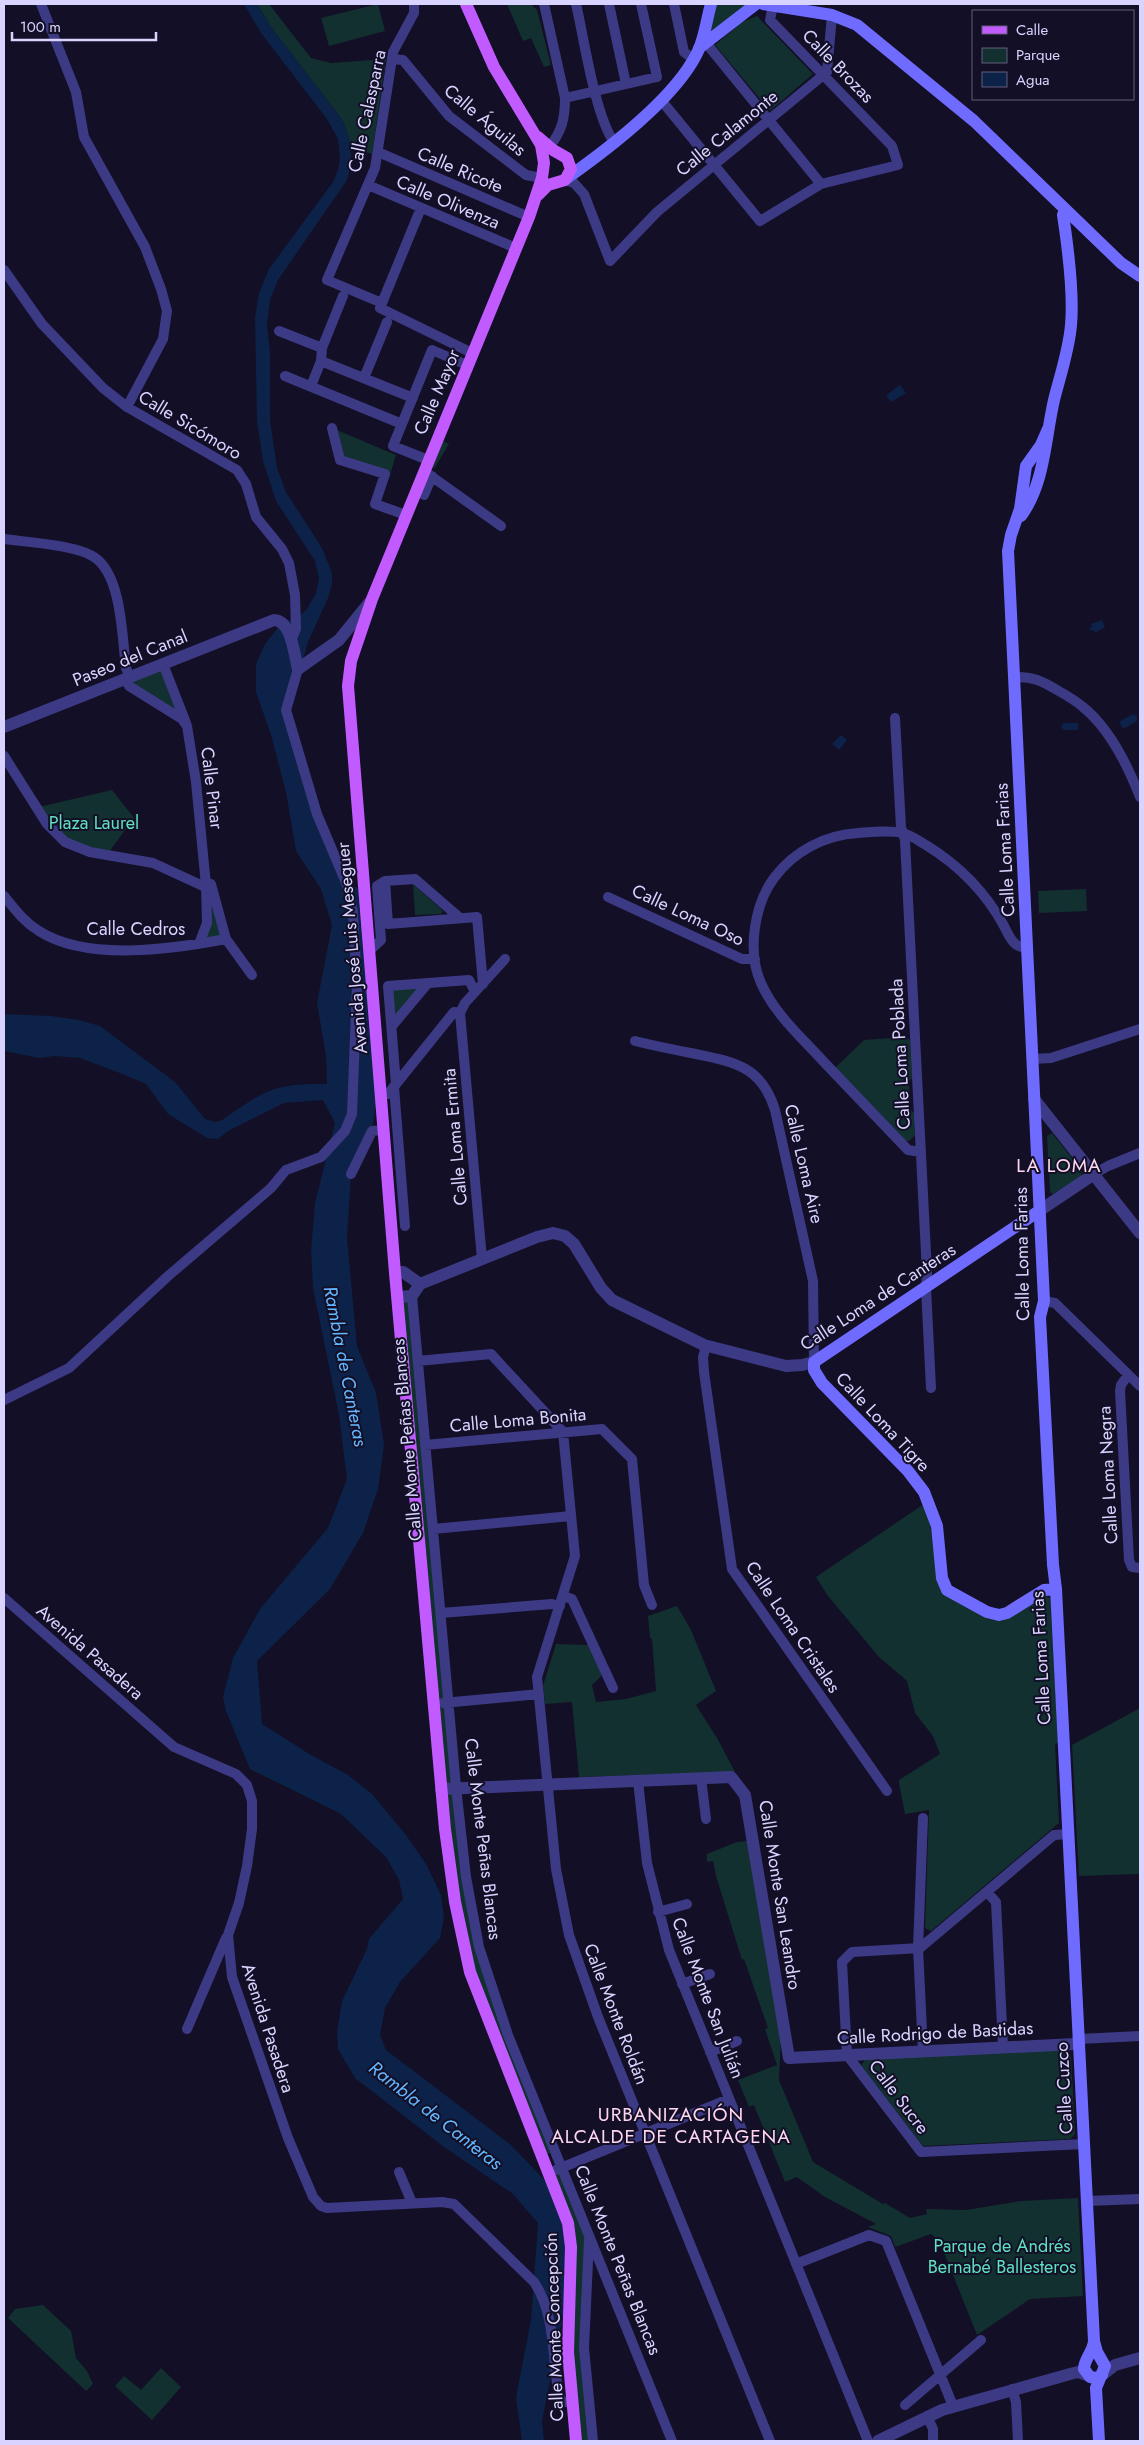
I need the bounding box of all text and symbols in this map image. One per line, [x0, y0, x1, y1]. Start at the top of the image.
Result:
scale bar [12, 10, 156, 42]
legend [972, 10, 1134, 100]
text: 100 m [20, 16, 61, 38]
text: Calle [1016, 19, 1048, 41]
street label: Calle Brozas [796, 23, 880, 109]
text: Parque [1016, 44, 1060, 66]
street label: Calle Calasparra [341, 47, 393, 175]
text: Agua [1016, 69, 1050, 91]
street label: Calle Águilas [438, 78, 532, 162]
street label: Calle Calamonte [670, 84, 784, 182]
street label: Calle Ricote [413, 140, 507, 200]
street label: Calle Olivenza [392, 168, 504, 236]
street label: Calle Mayor [407, 344, 467, 439]
street label: Calle Sicómoro [133, 384, 247, 466]
street label: Paseo del Canal [69, 623, 191, 693]
street label: Calle Pinar [194, 745, 230, 831]
street label: Calle Loma Farias [989, 782, 1021, 918]
park label: Plaza Laurel [49, 810, 139, 836]
street label: Avenida José Luis Meseguer [330, 840, 374, 1055]
street label: Calle Loma Oso [628, 878, 749, 952]
street label: Calle Cedros [87, 916, 185, 942]
street label: Calle Loma Poblada [883, 978, 917, 1130]
street label: Calle Loma Ermita [436, 1067, 474, 1207]
street label: Calle Loma Aire [778, 1102, 830, 1226]
district label: LA LOMA [1016, 1152, 1102, 1179]
street label: Calle Loma Farias [1008, 1187, 1036, 1321]
street label: Calle Loma de Canteras [795, 1237, 961, 1357]
water label: Rambla de Canteras [317, 1284, 374, 1449]
street label: Calle Monte Peñas Blancas [385, 1338, 429, 1542]
street label: Calle Loma Tigre [830, 1366, 936, 1478]
street label: Calle Loma Bonita [449, 1401, 587, 1439]
street label: Calle Loma Negra [1091, 1405, 1125, 1545]
street label: Calle Loma Cristales [739, 1556, 847, 1698]
street label: Calle Loma Farias [1025, 1590, 1057, 1726]
street label: Avenida Pasadera [31, 1598, 149, 1706]
street label: Calle Monte Peñas Blancas [458, 1737, 508, 1941]
street label: Calle Monte San Leandro [752, 1798, 808, 1992]
street label: Calle Monte San Julián [665, 1914, 751, 2082]
street label: Calle Monte Roldán [577, 1940, 655, 2088]
street label: Avenida Pasadera [235, 1960, 301, 2096]
street label: Calle Rodrigo de Bastidas [836, 2015, 1034, 2051]
street label: Calle Cuzco [1049, 2041, 1079, 2135]
street label: Calle Sucre [862, 2054, 936, 2140]
water label: Rambla de Canteras [363, 2055, 509, 2177]
district label: URBANIZACIÓN ALCALDE DE CARTAGENA [551, 2101, 791, 2150]
street label: Calle Monte Peñas Blancas [568, 2161, 668, 2359]
street label: Calle Monte Concepción [538, 2232, 570, 2422]
park label: Parque de Andrés Bernabé Ballesteros [928, 2233, 1076, 2280]

